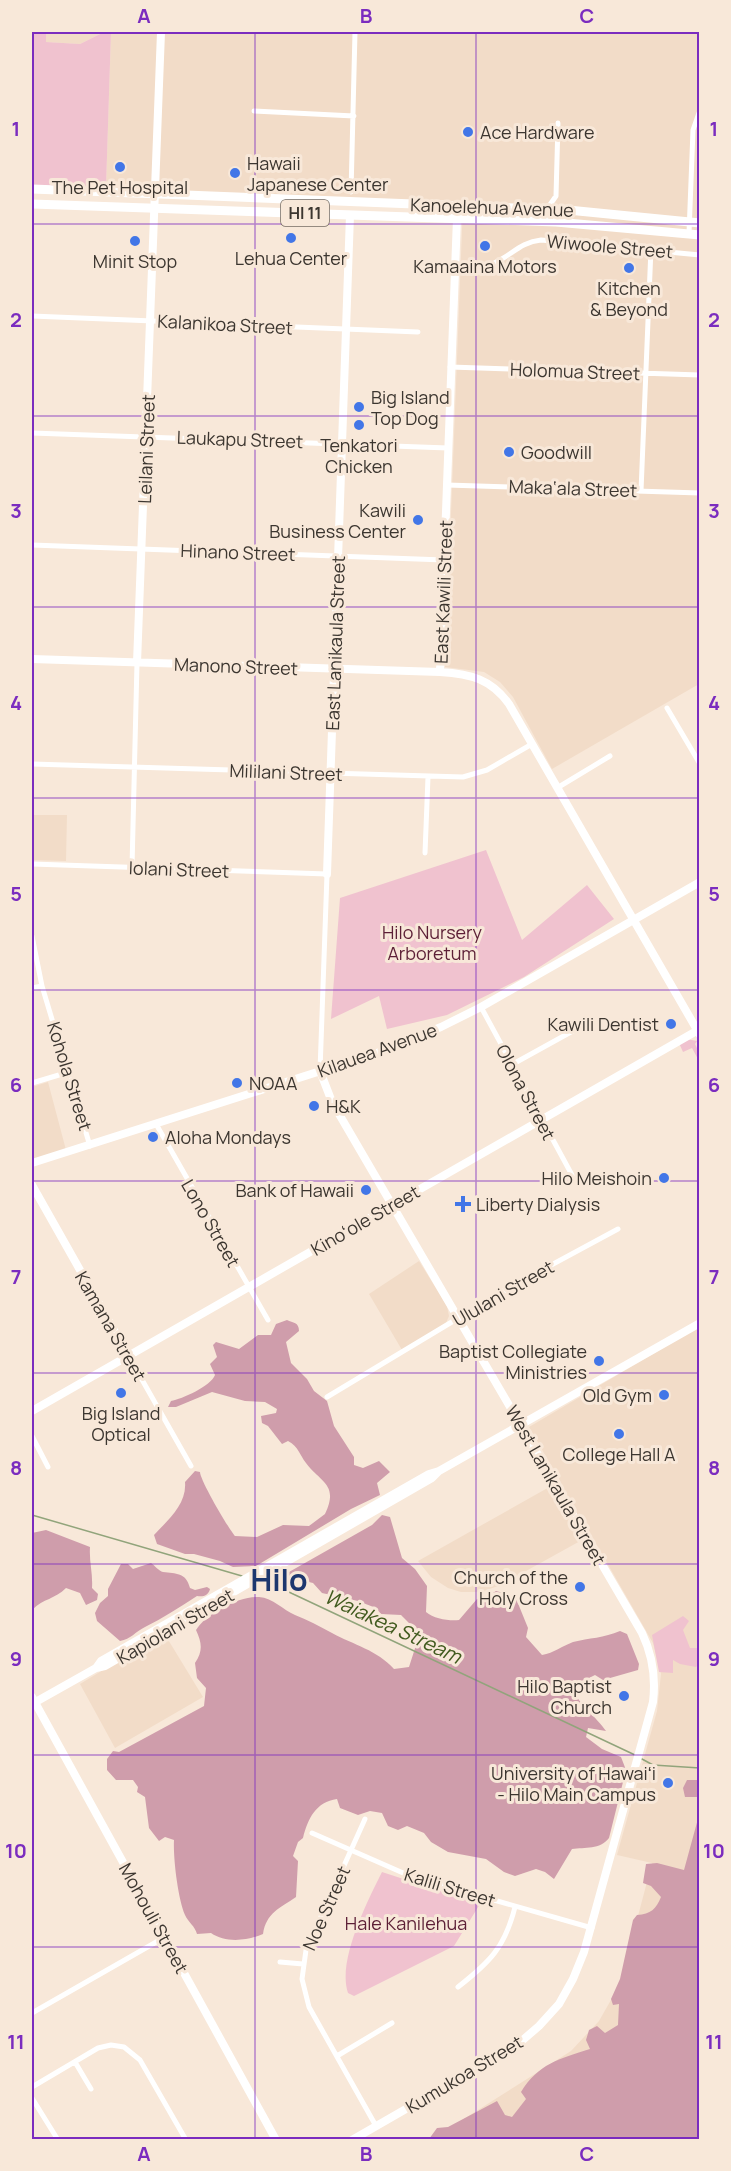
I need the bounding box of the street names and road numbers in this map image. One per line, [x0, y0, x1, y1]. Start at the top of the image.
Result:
street label: Kanoelehua Avenue [410, 192, 574, 222]
road number: HI 11 [281, 200, 329, 226]
street label: Wiwoole Street [546, 229, 674, 263]
street label: Kalanikoa Street [157, 308, 293, 340]
street label: Holomua Street [509, 357, 641, 385]
street label: Leilani Street [132, 394, 160, 504]
street label: Laukapu Street [176, 425, 304, 453]
street label: Maka‘ala Street [508, 474, 638, 502]
street label: East Kawili Street [428, 520, 458, 664]
street label: Hinano Street [180, 538, 296, 566]
street label: East Lanikaula Street [320, 555, 350, 731]
street label: Manono Street [174, 652, 298, 680]
street label: Mililani Street [229, 758, 343, 786]
street label: Iolani Street [128, 855, 230, 883]
street label: Kilauea Avenue [314, 1017, 440, 1083]
street label: Kohola Street [42, 1019, 98, 1133]
street label: Olona Street [491, 1040, 561, 1144]
street label: Lono Street [176, 1175, 246, 1271]
street label: Kinoʻole Street [306, 1179, 424, 1261]
street label: Ululani Street [448, 1254, 558, 1332]
street label: Kamana Street [70, 1267, 152, 1385]
street label: West Lanikaula Street [500, 1401, 612, 1569]
street label: Kapiolani Street [112, 1583, 238, 1669]
street label: Mohouli Street [114, 1859, 194, 1977]
street label: Noe Street [297, 1862, 355, 1954]
street label: Kalili Street [402, 1862, 498, 1912]
street label: Kumukoa Street [401, 2030, 527, 2118]

